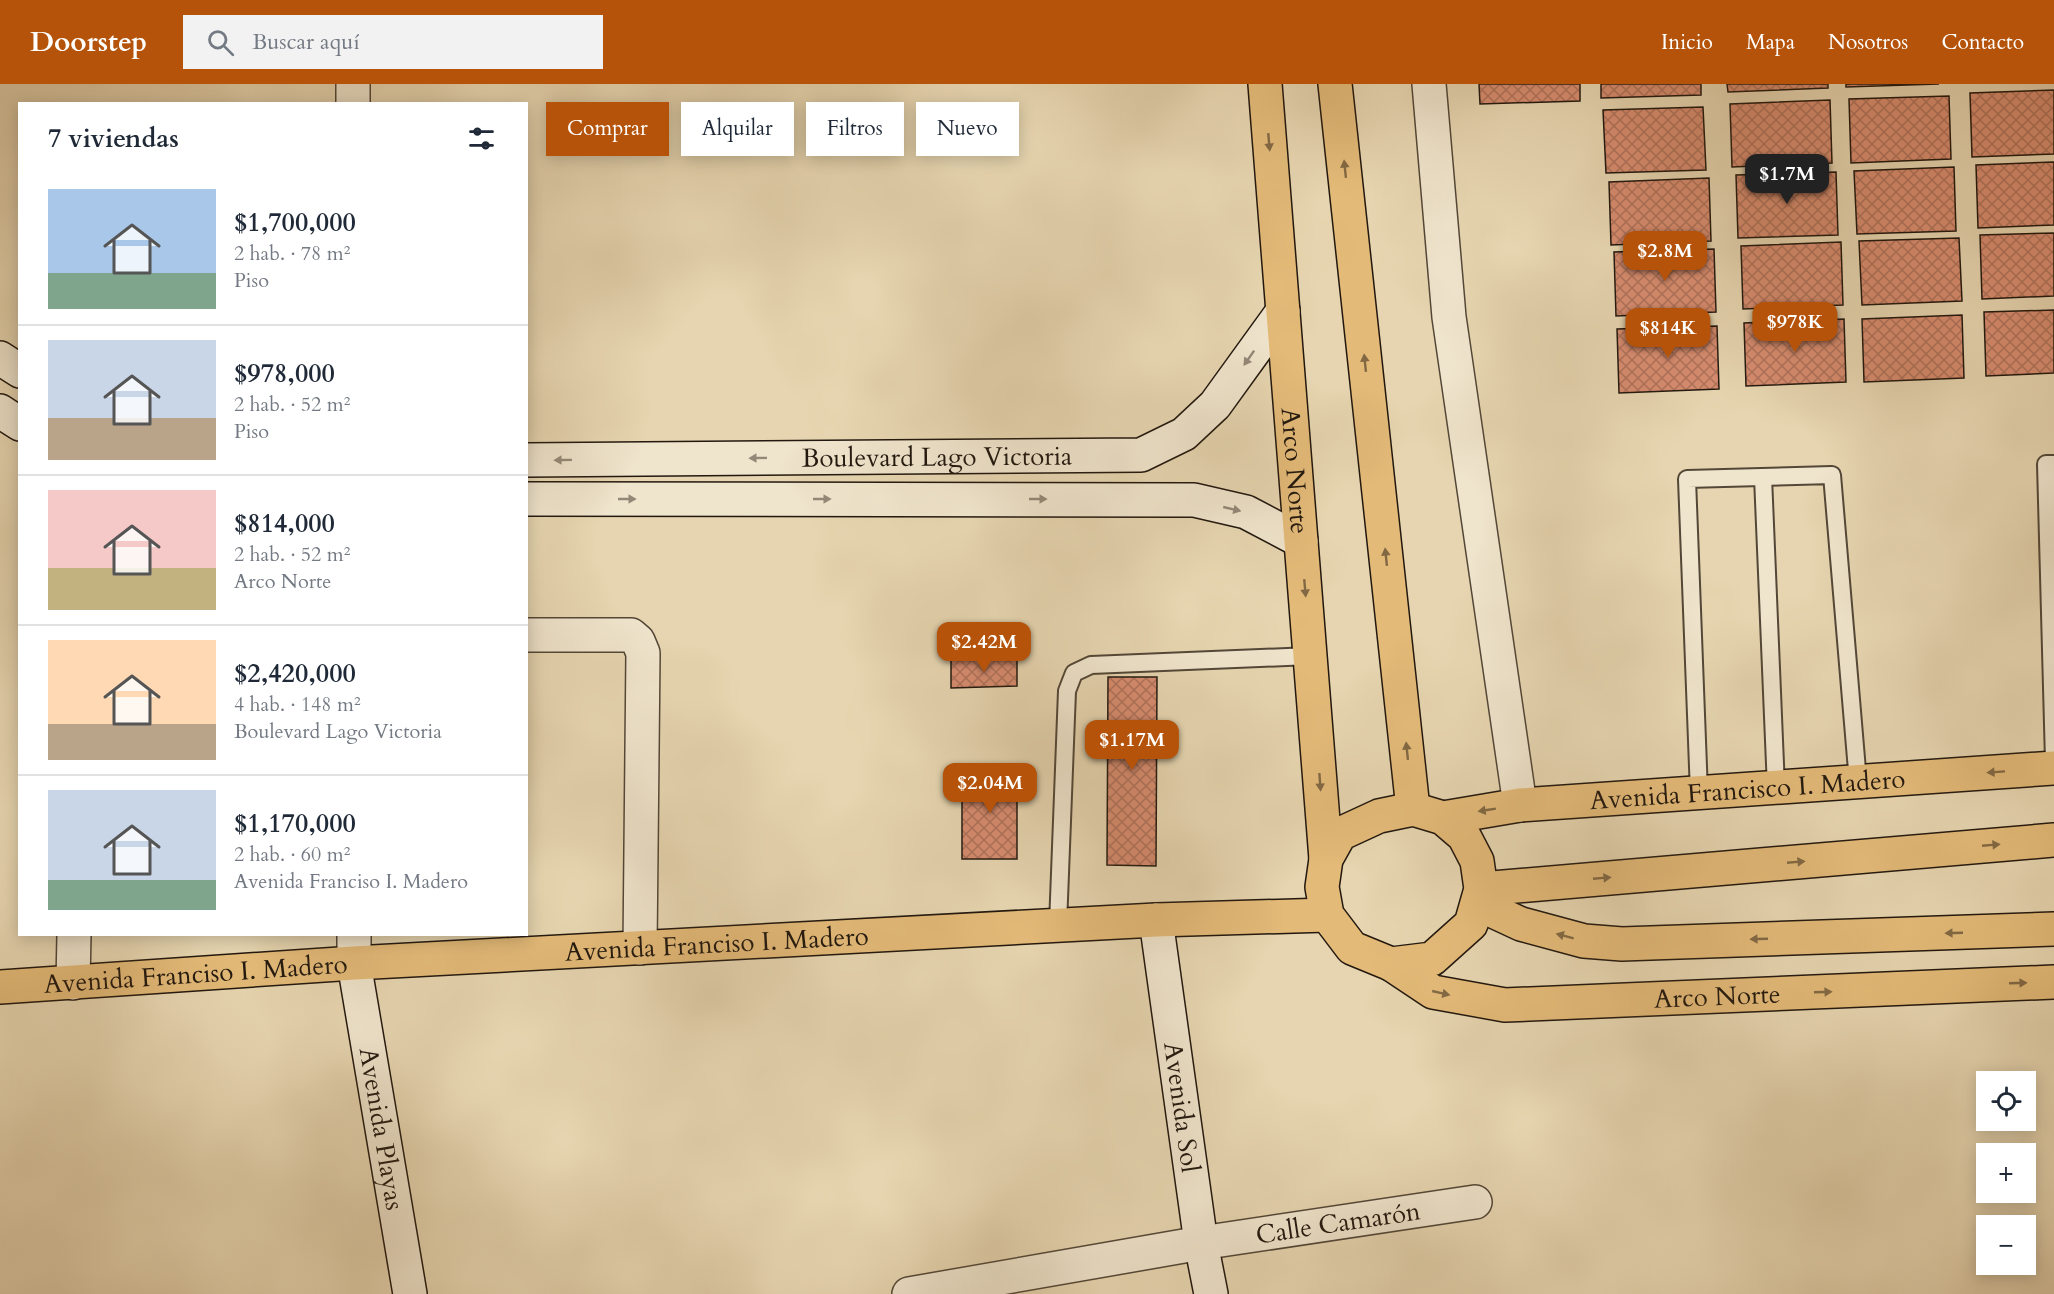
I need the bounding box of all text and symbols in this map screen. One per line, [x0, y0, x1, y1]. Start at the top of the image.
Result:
search box [183, 15, 603, 69]
text: Doorstep [30, 23, 147, 61]
icon: search [204, 26, 237, 59]
text: Buscar aquí [252, 27, 360, 57]
text: Inicio [1661, 28, 1713, 57]
text: Mapa [1746, 28, 1795, 57]
text: Nosotros [1828, 28, 1908, 57]
text: Contacto [1941, 28, 2024, 57]
chip: Comprar [546, 102, 669, 156]
chip: Alquilar [681, 102, 794, 156]
chip: Filtros [806, 102, 904, 156]
chip: Nuevo [916, 102, 1019, 156]
text: 7 viviendas [48, 121, 179, 156]
icon: filters [465, 122, 498, 155]
one-way arrow [1264, 133, 1274, 152]
pin: $1.7M [1745, 154, 1829, 205]
one-way arrow [1340, 160, 1350, 179]
text: $1.7M [1759, 160, 1815, 187]
text: $1,700,000 [234, 205, 356, 240]
icon: home [96, 213, 168, 285]
pin: $2.8M [1623, 231, 1707, 282]
text: $2.8M [1637, 237, 1693, 264]
text: 2 hab. · 78 m² [234, 240, 350, 267]
text: Piso [234, 267, 269, 294]
pin: $978K [1753, 302, 1837, 353]
pin: $814K [1626, 308, 1710, 359]
text: $978K [1766, 308, 1824, 335]
text: $814K [1639, 314, 1697, 341]
one-way arrow [1243, 350, 1255, 366]
one-way arrow [1360, 354, 1370, 373]
text: $978,000 [234, 356, 335, 391]
icon: home [96, 364, 168, 436]
text: 2 hab. · 52 m² [234, 391, 350, 418]
street label: Arco Norte [1273, 406, 1318, 535]
text: Piso [234, 418, 269, 445]
street label: Boulevard Lago Victoria [802, 438, 1072, 475]
one-way arrow [748, 453, 767, 463]
one-way arrow [553, 455, 572, 465]
one-way arrow [617, 494, 636, 504]
one-way arrow [812, 494, 831, 504]
one-way arrow [1028, 494, 1047, 504]
one-way arrow [1223, 505, 1241, 515]
text: $814,000 [234, 506, 335, 541]
icon: home [96, 514, 168, 586]
text: 2 hab. · 52 m² [234, 541, 350, 568]
one-way arrow [1381, 548, 1391, 567]
text: Arco Norte [234, 568, 331, 595]
one-way arrow [1300, 578, 1310, 597]
pin: $2.42M [935, 622, 1033, 673]
text: $2.42M [951, 628, 1017, 655]
text: $2,420,000 [234, 656, 356, 691]
icon: home [96, 664, 168, 736]
text: 4 hab. · 148 m² [234, 691, 361, 718]
text: Boulevard Lago Victoria [234, 718, 442, 745]
pin: $1.17M [1083, 720, 1181, 771]
text: $1.17M [1099, 726, 1165, 753]
one-way arrow [1402, 741, 1412, 760]
street label: Avenida Francisco I. Madero [1588, 761, 1906, 818]
pin: $2.04M [941, 763, 1039, 814]
one-way arrow [1986, 768, 2005, 777]
text: $2.04M [957, 769, 1023, 796]
one-way arrow [1315, 773, 1325, 792]
text: $1,170,000 [234, 806, 356, 841]
one-way arrow [1478, 806, 1497, 815]
icon: home [96, 814, 168, 886]
one-way arrow [1981, 840, 2000, 850]
text: 2 hab. · 60 m² [234, 841, 350, 868]
one-way arrow [1787, 857, 1806, 867]
text: Avenida Franciso I. Madero [234, 868, 468, 895]
one-way arrow [1593, 873, 1612, 883]
street label: Avenida Franciso I. Madero [564, 918, 870, 969]
one-way arrow [1944, 928, 1963, 937]
one-way arrow [1555, 931, 1573, 940]
one-way arrow [1749, 935, 1768, 944]
street label: Avenida Franciso I. Madero [43, 946, 349, 1001]
street label: Arco Norte [1653, 976, 1781, 1016]
one-way arrow [2008, 979, 2027, 988]
one-way arrow [1814, 987, 1833, 996]
one-way arrow [1431, 989, 1450, 998]
street label: Avenida Sol [1156, 1040, 1209, 1175]
street label: Avenida Playas [351, 1045, 413, 1213]
map controls [1976, 1071, 2036, 1275]
button: locate [1976, 1071, 2036, 1131]
button: + [1976, 1143, 2036, 1203]
street label: Calle Camarón [1253, 1193, 1423, 1252]
button: − [1976, 1215, 2036, 1275]

